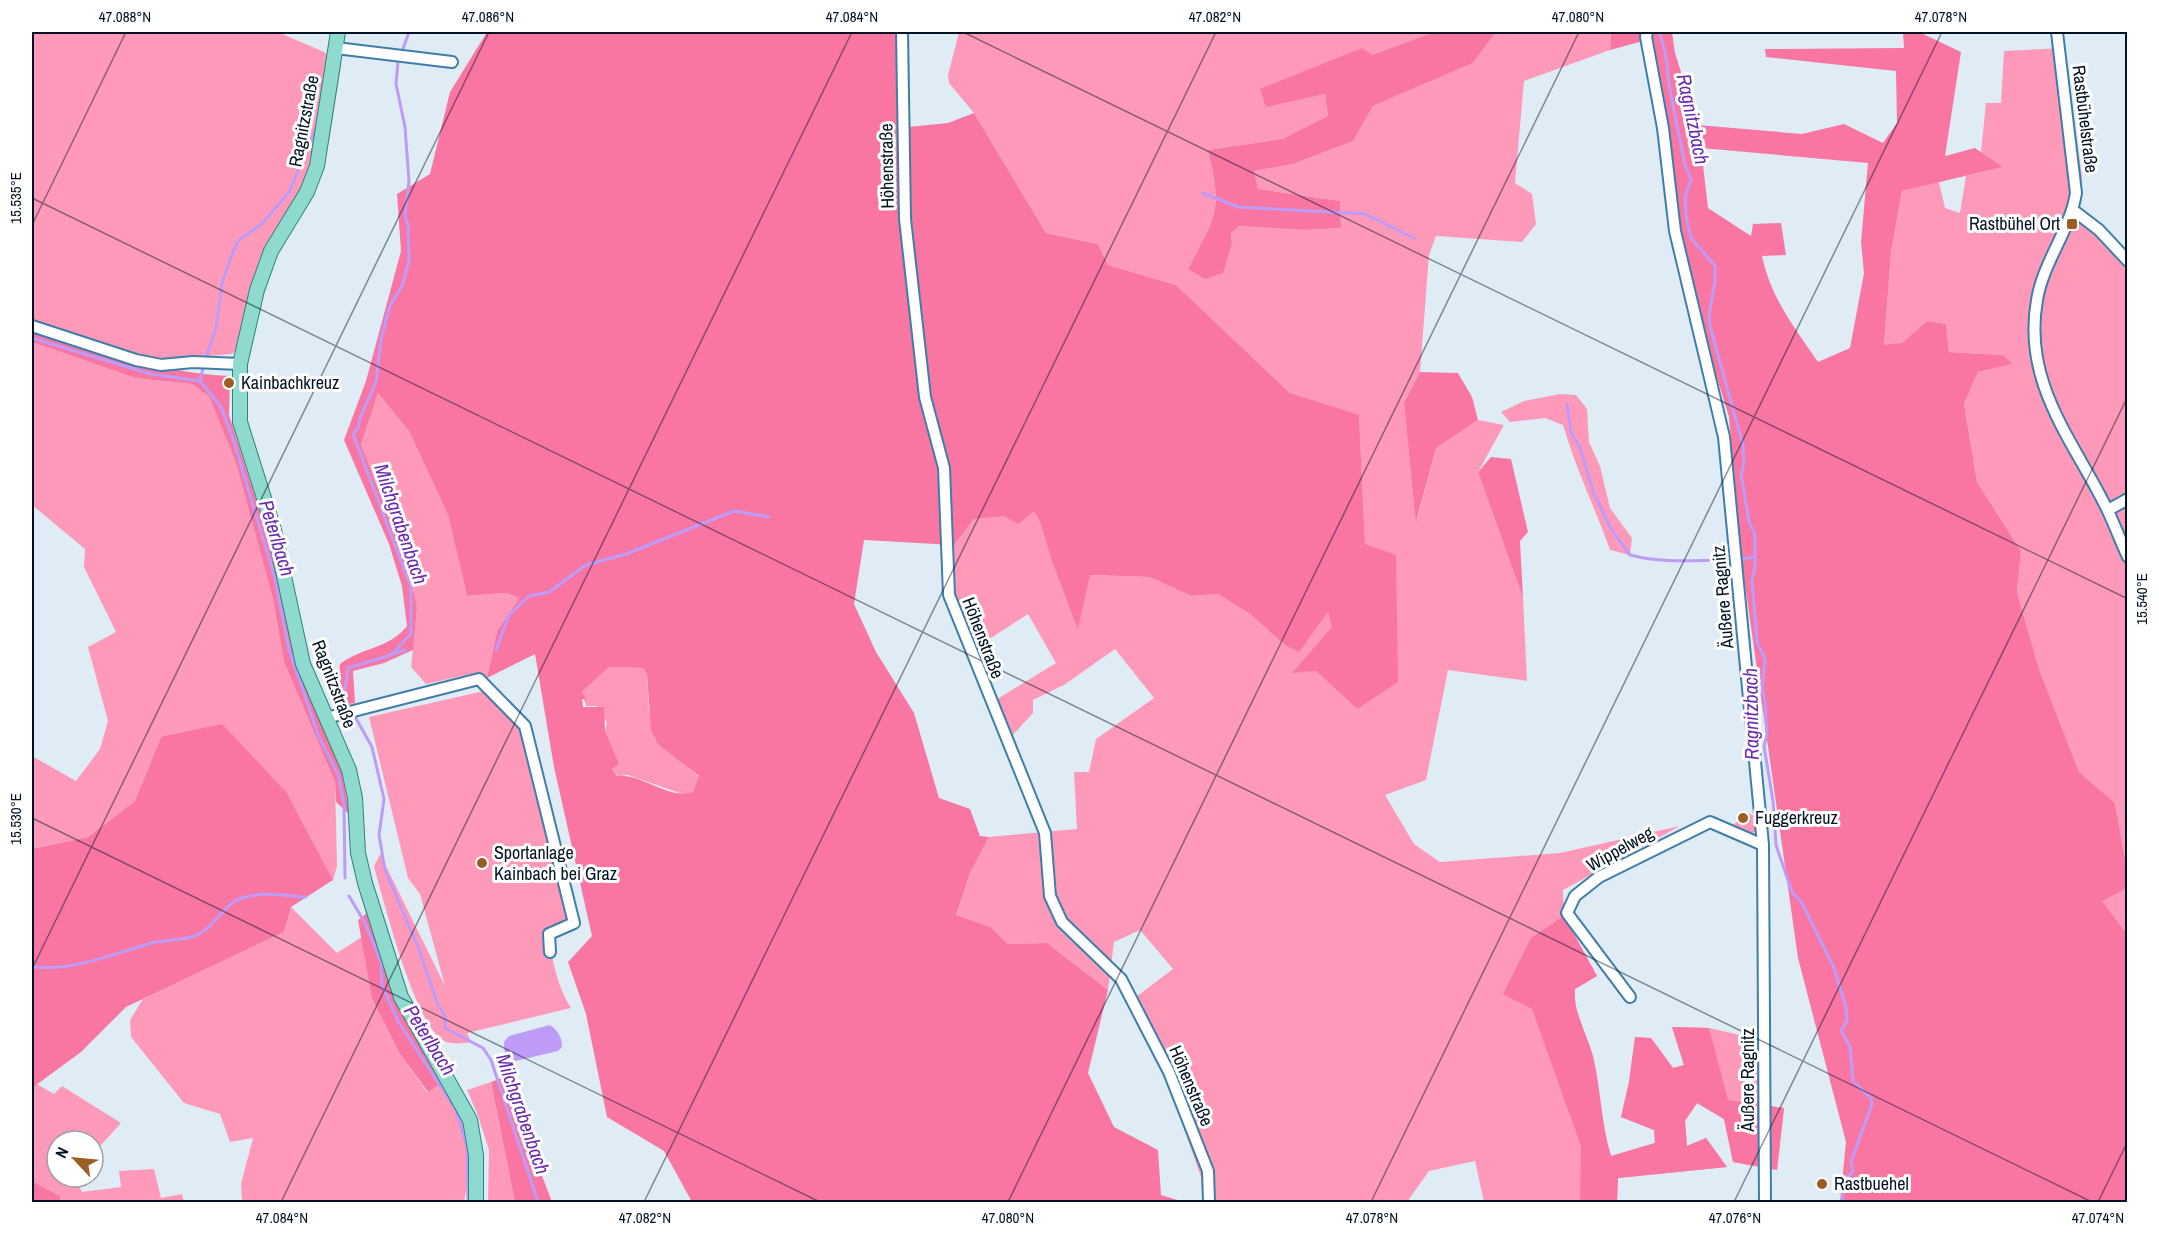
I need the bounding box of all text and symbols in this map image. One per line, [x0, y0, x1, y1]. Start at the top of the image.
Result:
text: 47.088°N [99, 6, 151, 27]
text: 47.086°N [462, 6, 514, 27]
text: 47.084°N [826, 6, 878, 27]
text: 47.082°N [1189, 6, 1241, 27]
text: 47.080°N [1552, 6, 1604, 27]
text: 47.078°N [1915, 6, 1967, 27]
street label: Rastbühelstraße [2066, 64, 2105, 174]
water label: Ragnitzbach [1671, 71, 1716, 167]
street label: Ragnitzstraße [282, 73, 325, 169]
street label: Höhenstraße [873, 123, 900, 209]
text: 15.535°E [5, 172, 26, 224]
place label: Rastbühel Ort [1969, 211, 2060, 236]
marker: Rastbühel Ort [2065, 217, 2079, 231]
place label: Kainbachkreuz [241, 370, 339, 395]
marker: Kainbachkreuz [222, 376, 236, 390]
water label: Milchgrabenbach [368, 460, 435, 588]
water label: Peterlbach [253, 496, 302, 579]
street label: Äußere Ragnitz [1706, 544, 1740, 651]
text: 15.540°E [2131, 573, 2152, 625]
street label: Höhenstraße [957, 594, 1010, 682]
street label: Ragnitzstraße [306, 636, 363, 732]
water label: Ragnitzbach [1736, 668, 1765, 760]
text: 15.530°E [5, 793, 26, 845]
place label: Fuggerkreuz [1755, 805, 1838, 830]
marker: Fuggerkreuz [1736, 811, 1750, 825]
street label: Wippelweg [1582, 820, 1658, 877]
place label: Sportanlage Kainbach bei Graz [494, 840, 617, 886]
marker: Sportanlage Kainbach bei Graz [475, 856, 489, 870]
water label: Peterlbach [398, 999, 463, 1080]
street label: Äußere Ragnitz [1735, 1028, 1760, 1133]
street label: Höhenstraße [1163, 1042, 1220, 1130]
water label: Milchgrabenbach [490, 1050, 557, 1178]
north arrow [45, 1129, 105, 1189]
text: N [50, 1143, 73, 1162]
place label: Rastbuehel [1834, 1171, 1909, 1196]
marker: Rastbuehel [1815, 1177, 1829, 1191]
text: 47.084°N [256, 1207, 308, 1228]
text: 47.082°N [619, 1207, 671, 1228]
text: 47.080°N [982, 1207, 1034, 1228]
text: 47.078°N [1346, 1207, 1398, 1228]
text: 47.076°N [1709, 1207, 1761, 1228]
text: 47.074°N [2072, 1207, 2124, 1228]

